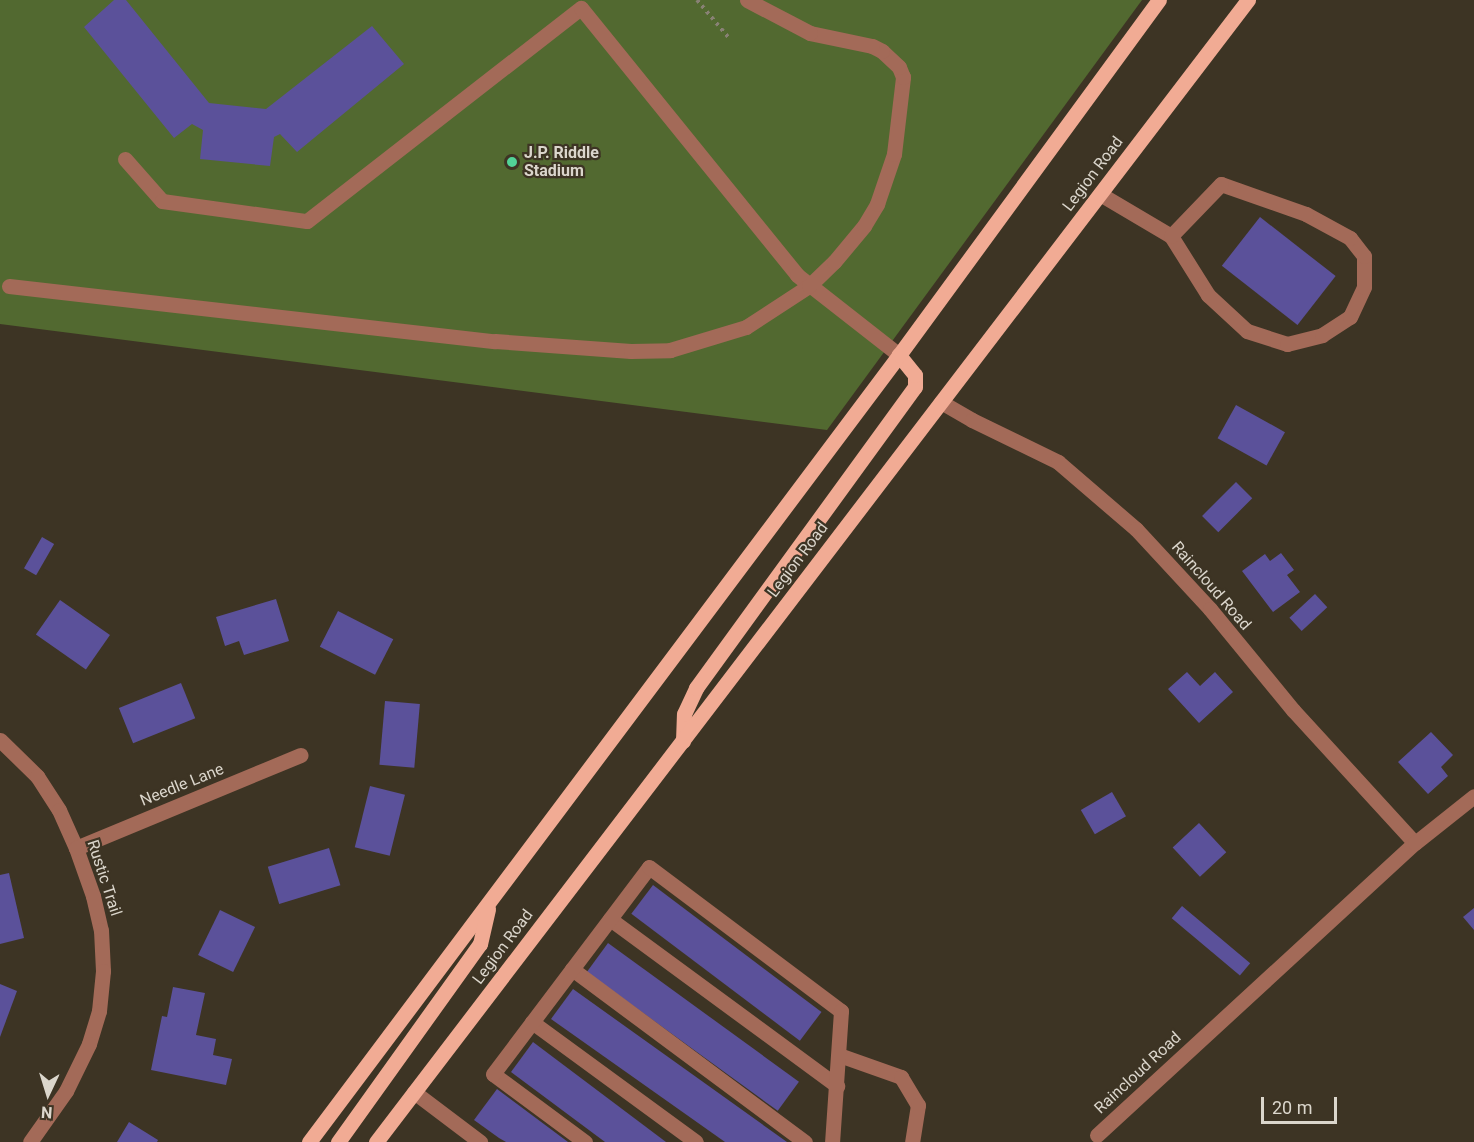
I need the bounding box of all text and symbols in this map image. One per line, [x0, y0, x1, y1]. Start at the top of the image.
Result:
street label: Legion Road [1059, 133, 1127, 215]
place label: J.P. Riddle Stadium [524, 143, 599, 181]
marker: J.P. Riddle Stadium [505, 155, 519, 169]
street label: Legion Road [764, 519, 832, 601]
street label: Raincloud Road [1167, 538, 1255, 634]
street label: Needle Lane [137, 760, 227, 810]
street label: Rustic Trail [83, 837, 125, 919]
street label: Legion Road [469, 906, 537, 988]
street label: Raincloud Road [1091, 1028, 1185, 1118]
north arrow [18, 1064, 78, 1124]
scale bar [1264, 1085, 1340, 1123]
text: 20 m [1272, 1097, 1312, 1118]
text: N [40, 1103, 53, 1122]

